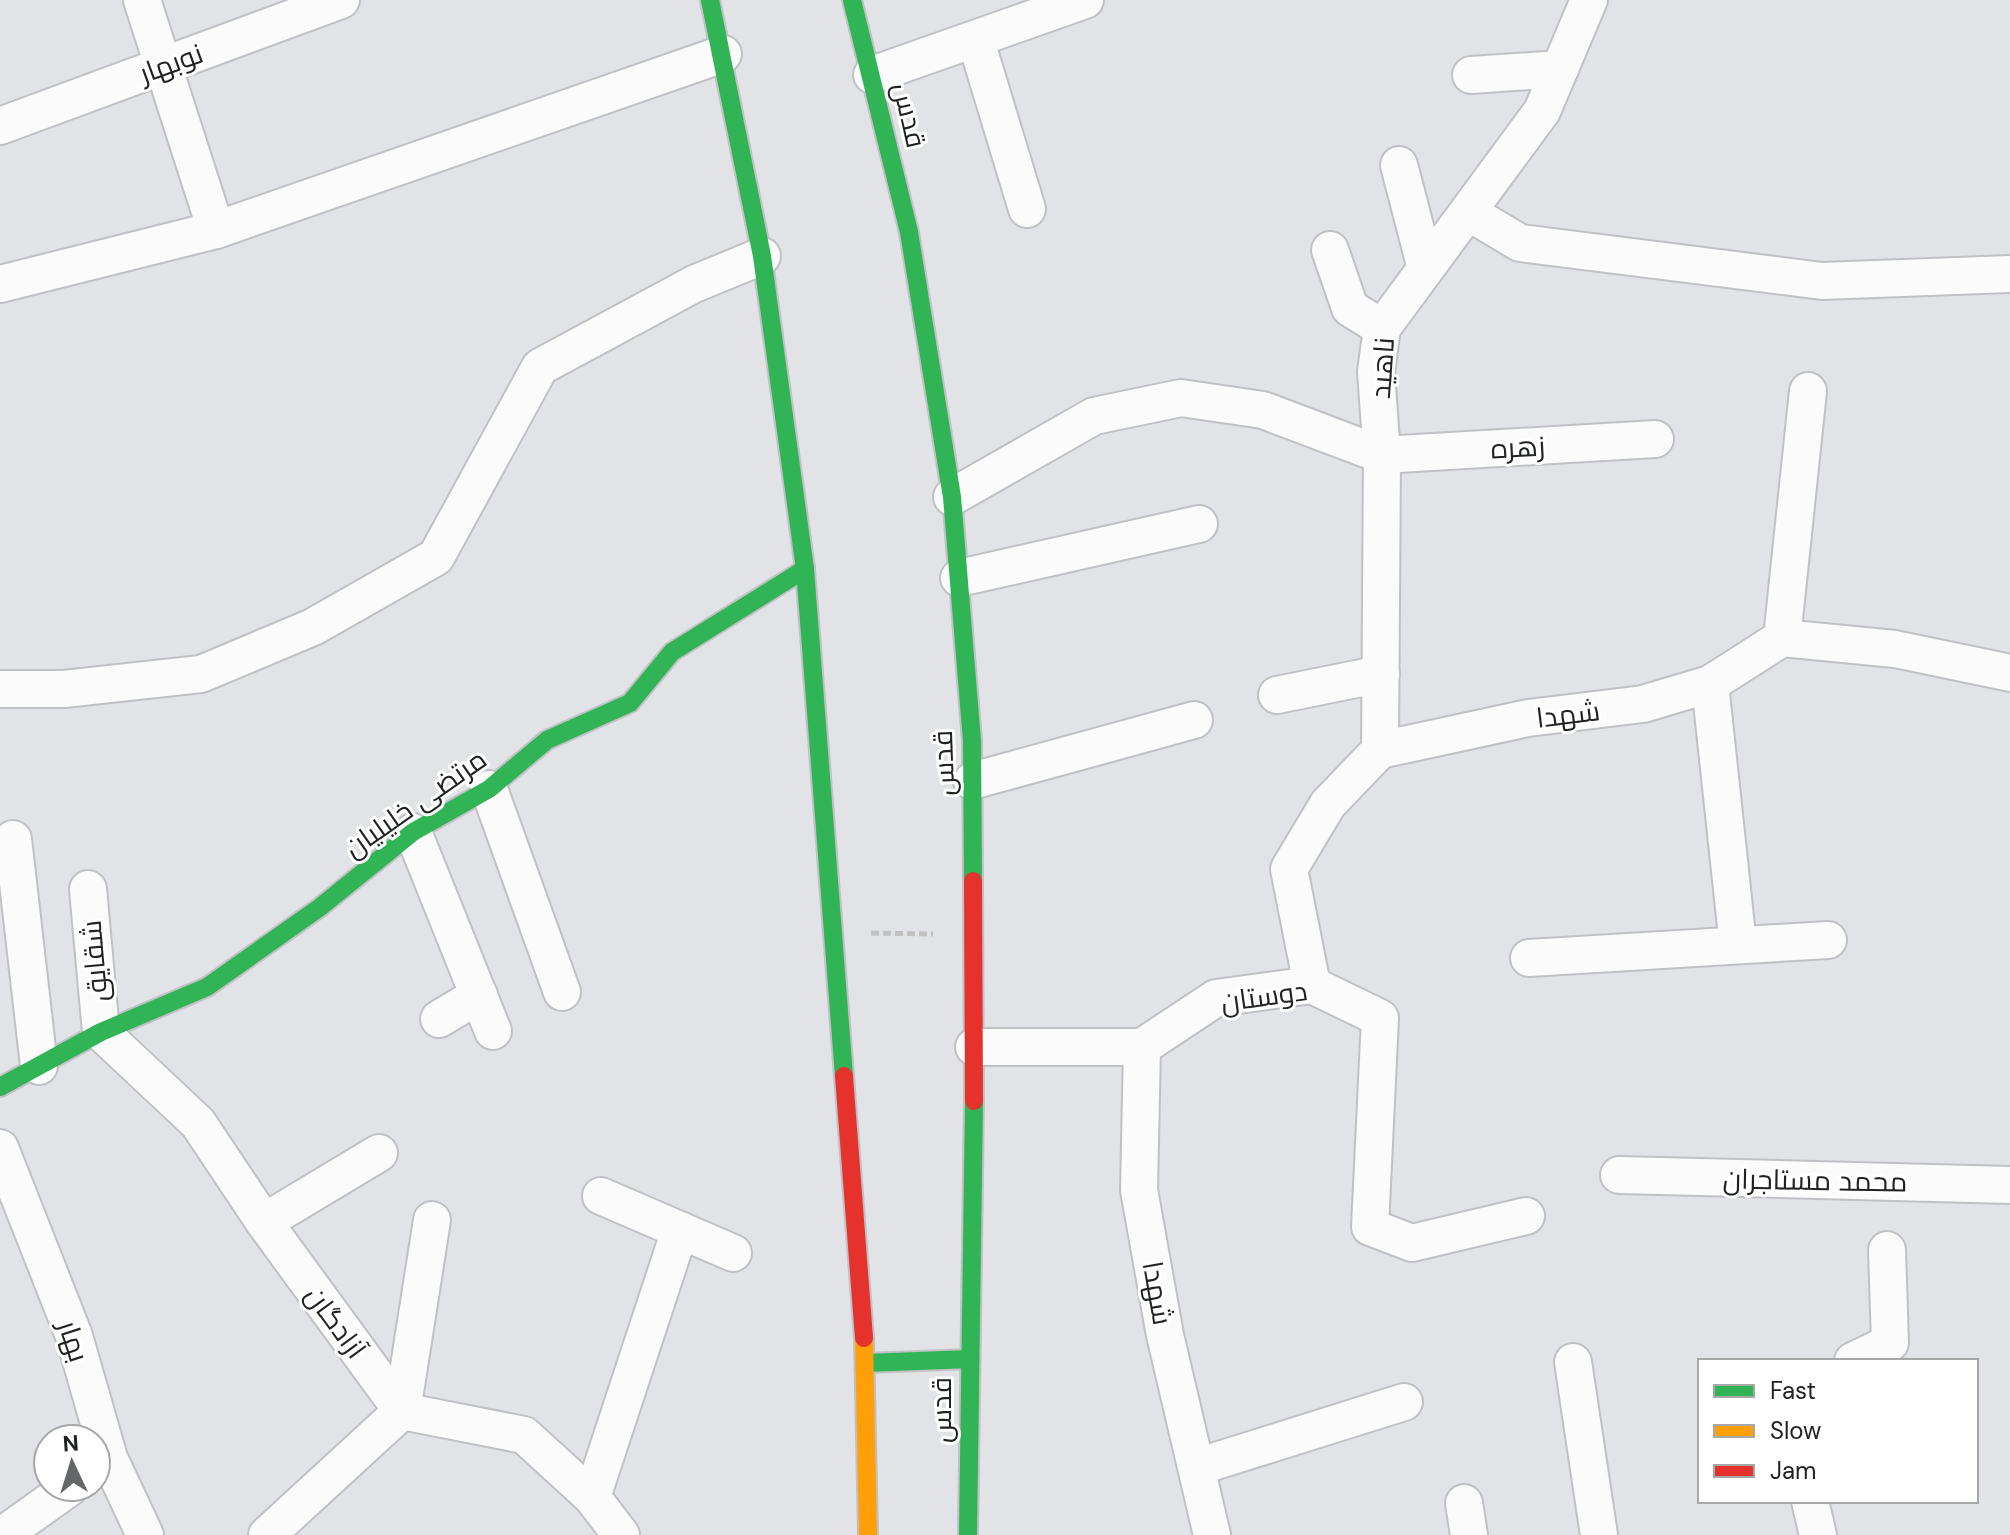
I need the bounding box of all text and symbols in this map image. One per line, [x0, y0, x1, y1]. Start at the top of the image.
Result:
street label: نوبهار [132, 35, 208, 93]
street label: قدس [884, 79, 935, 151]
street label: ناهید [1362, 336, 1403, 400]
street label: زهره [1490, 428, 1546, 467]
street label: شهدا [1534, 692, 1602, 737]
street label: قدس [924, 729, 963, 797]
street label: مرتضی خلیلیان [337, 741, 494, 866]
street label: شقایق [73, 919, 116, 1003]
street label: دوستان [1218, 972, 1310, 1021]
street label: محمد مستاجران [1722, 1160, 1908, 1201]
street label: شهدا [1134, 1258, 1181, 1328]
street label: آزادگان [297, 1278, 375, 1367]
street label: بهار [49, 1314, 98, 1367]
legend [1698, 1359, 1978, 1503]
text: Fast [1770, 1375, 1816, 1406]
street label: قدس [923, 1377, 960, 1443]
text: Slow [1770, 1415, 1821, 1446]
north arrow [32, 1423, 112, 1503]
text: N [62, 1429, 80, 1459]
text: Jam [1770, 1455, 1816, 1486]

